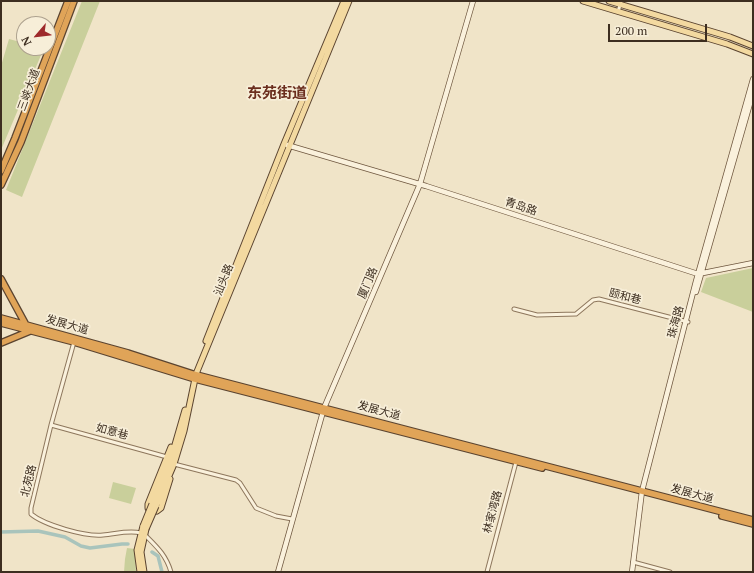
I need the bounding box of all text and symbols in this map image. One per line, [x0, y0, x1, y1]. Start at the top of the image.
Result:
north arrow [16, 16, 56, 56]
scale bar [610, 16, 709, 42]
text: 200 m [615, 23, 647, 38]
text: N [18, 34, 34, 48]
street label: 三峡大道 [15, 67, 43, 113]
district label: 东苑街道 [247, 85, 307, 103]
street label: 青岛路 [503, 196, 539, 218]
street label: 汕头路 [212, 262, 236, 298]
street label: 厦门路 [355, 265, 381, 301]
street label: 颐和巷 [607, 287, 643, 307]
street label: 珠海路 [665, 304, 687, 340]
street label: 发展大道 [44, 313, 90, 337]
street label: 发展大道 [356, 399, 402, 423]
street label: 如意巷 [94, 421, 130, 443]
street label: 北苑路 [19, 463, 39, 499]
street label: 发展大道 [669, 482, 715, 506]
street label: 林家湾路 [481, 489, 505, 535]

